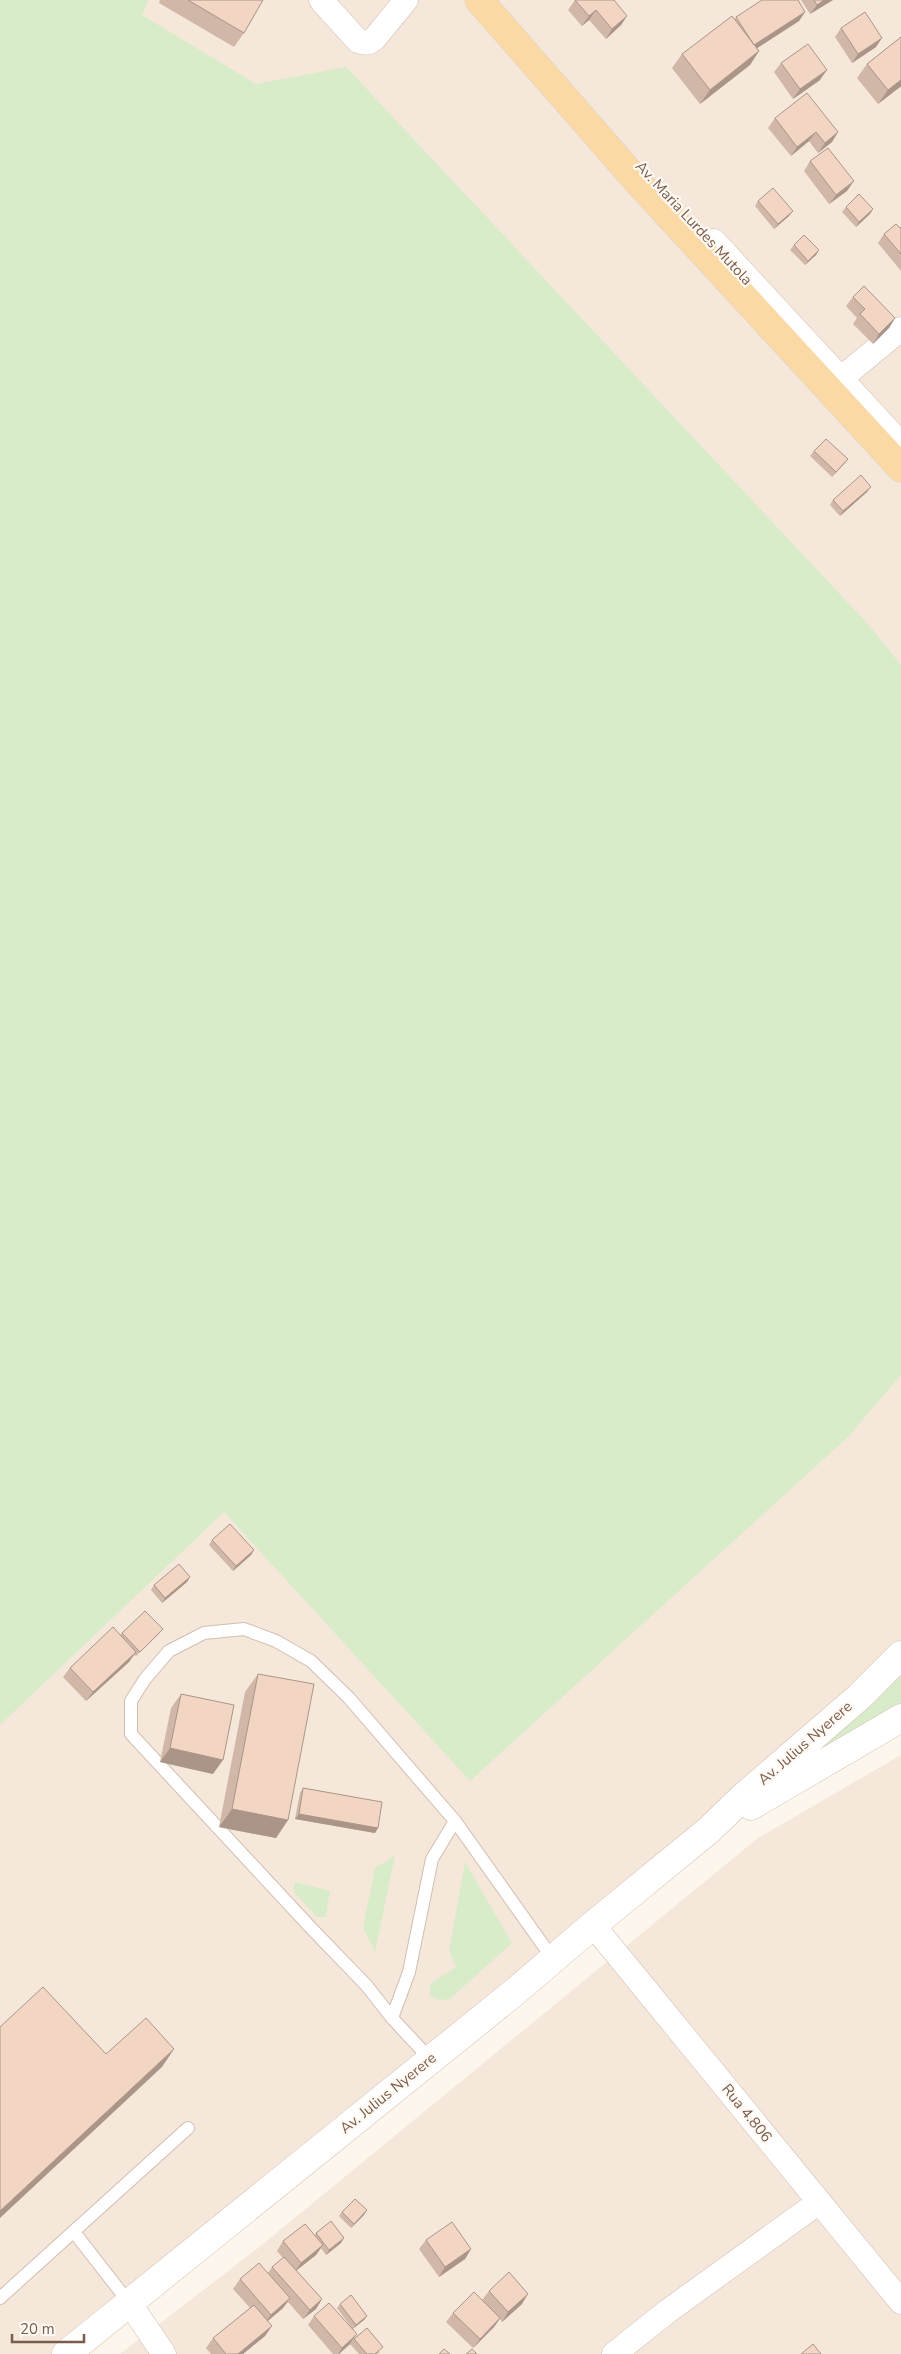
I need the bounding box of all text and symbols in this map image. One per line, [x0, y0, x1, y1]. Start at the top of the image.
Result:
street label: Av. Maria Lurdes Mutola [631, 157, 757, 289]
street label: Av. Julius Nyerere [754, 1697, 856, 1789]
street label: Av. Julius Nyerere [336, 2048, 440, 2138]
street label: Rua 4.806 [717, 2080, 777, 2146]
scale bar [12, 2312, 85, 2344]
text: 20 m [20, 2319, 55, 2339]

